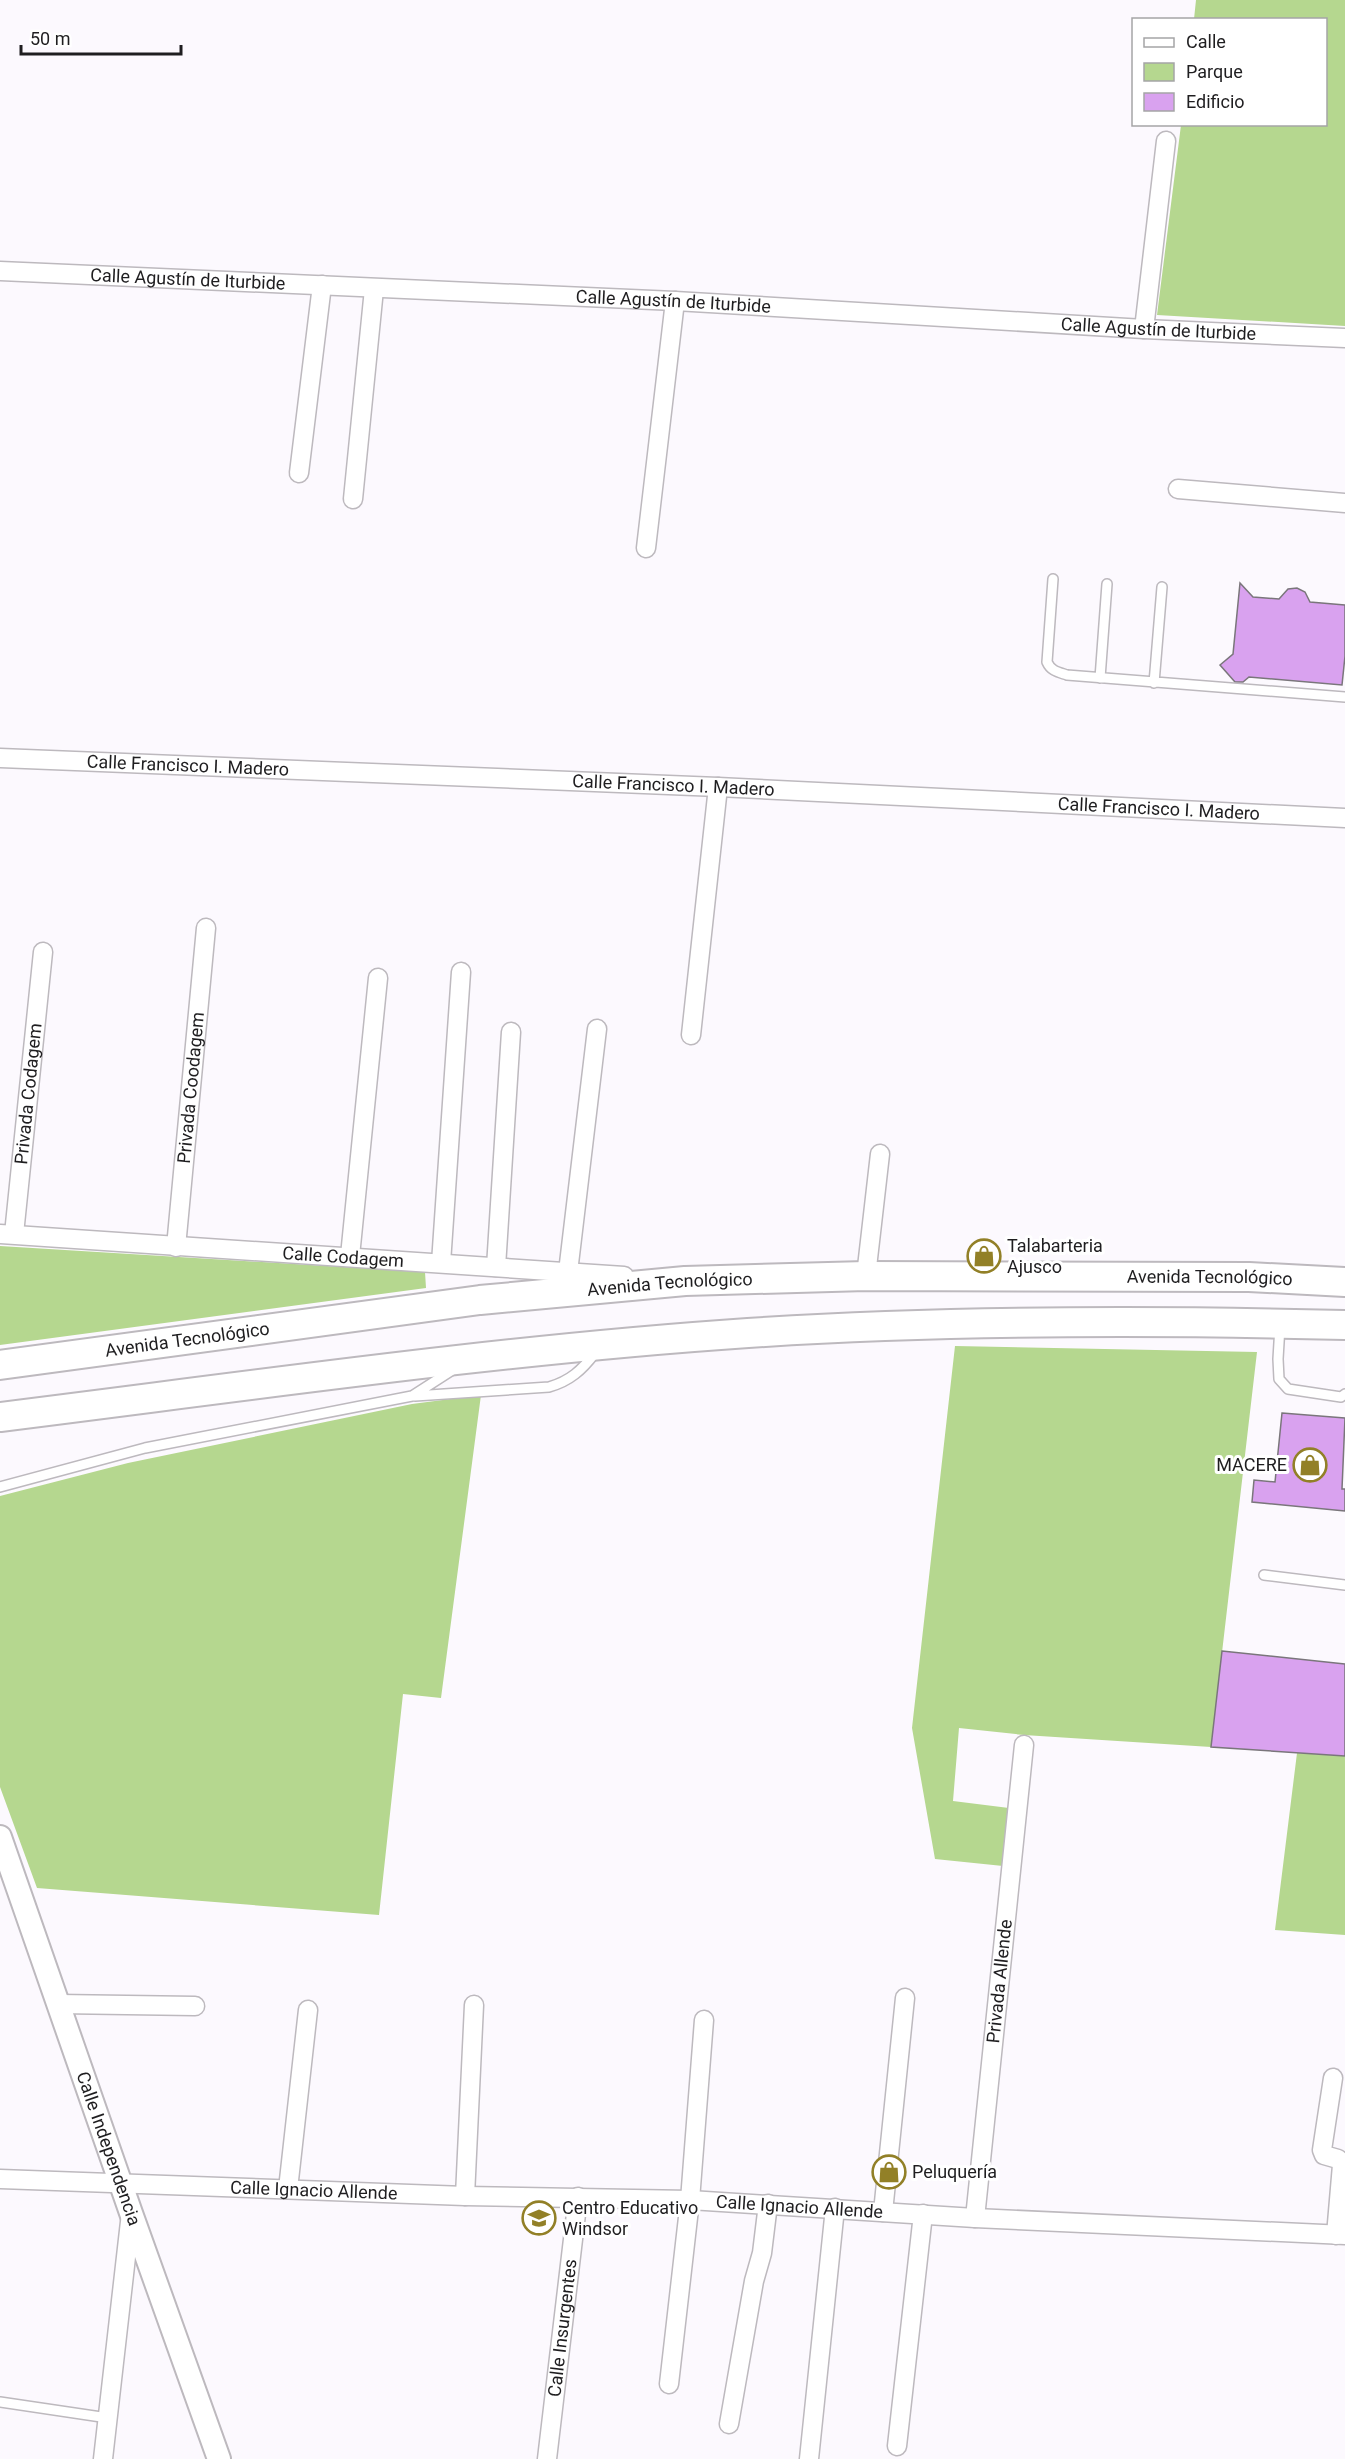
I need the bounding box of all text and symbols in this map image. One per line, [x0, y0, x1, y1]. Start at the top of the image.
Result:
scale bar [21, 18, 182, 56]
legend [1132, 18, 1327, 126]
text: 50 m [30, 28, 70, 49]
text: Calle [1186, 31, 1226, 52]
text: Parque [1186, 61, 1243, 82]
text: Edificio [1186, 91, 1245, 112]
street label: Calle Agustín de Iturbide [90, 264, 286, 294]
street label: Calle Agustín de Iturbide [575, 286, 772, 317]
street label: Calle Agustín de Iturbide [1060, 313, 1257, 344]
street label: Calle Francisco I. Madero [86, 751, 289, 780]
street label: Calle Francisco I. Madero [572, 770, 775, 800]
street label: Calle Francisco I. Madero [1057, 793, 1260, 824]
street label: Privada Coodagem [173, 1011, 208, 1164]
street label: Privada Codagem [10, 1022, 46, 1165]
place label: Talabarteria Ajusco [1007, 1235, 1103, 1277]
shop icon: Talabarteria Ajusco [966, 1238, 1002, 1274]
street label: Calle Codagem [282, 1242, 405, 1271]
street label: Avenida Tecnológico [1127, 1266, 1293, 1289]
street label: Avenida Tecnológico [586, 1268, 753, 1300]
street label: Avenida Tecnológico [104, 1318, 271, 1361]
shop icon: MACERE [1292, 1447, 1328, 1483]
place label: MACERE [1216, 1454, 1287, 1475]
street label: Privada Allende [982, 1918, 1016, 2044]
street label: Calle Independencia [73, 2069, 146, 2228]
shop icon: Peluquería [871, 2154, 907, 2190]
place label: Peluquería [912, 2161, 997, 2182]
street label: Calle Ignacio Allende [230, 2176, 398, 2204]
street label: Calle Ignacio Allende [715, 2191, 884, 2222]
place label: Centro Educativo Windsor [562, 2197, 698, 2239]
school or university icon: Centro Educativo Windsor [521, 2200, 557, 2236]
street label: Calle Insurgentes [543, 2258, 581, 2398]

